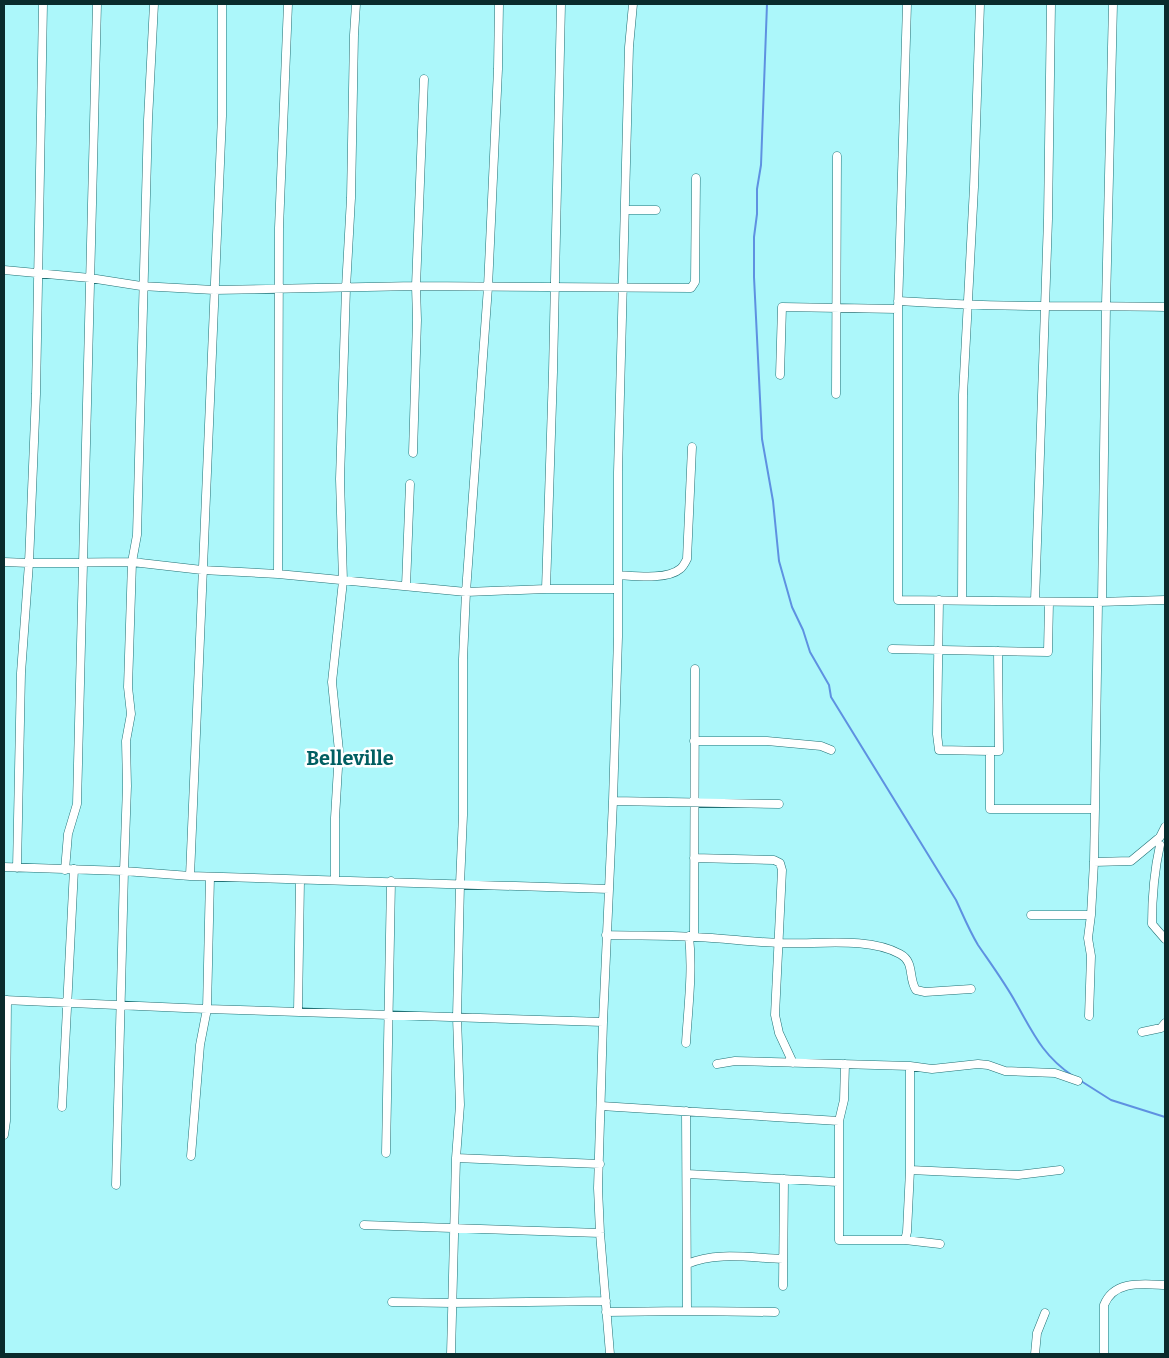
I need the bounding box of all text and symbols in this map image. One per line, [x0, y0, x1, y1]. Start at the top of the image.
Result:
district label: Belleville [306, 746, 394, 770]

